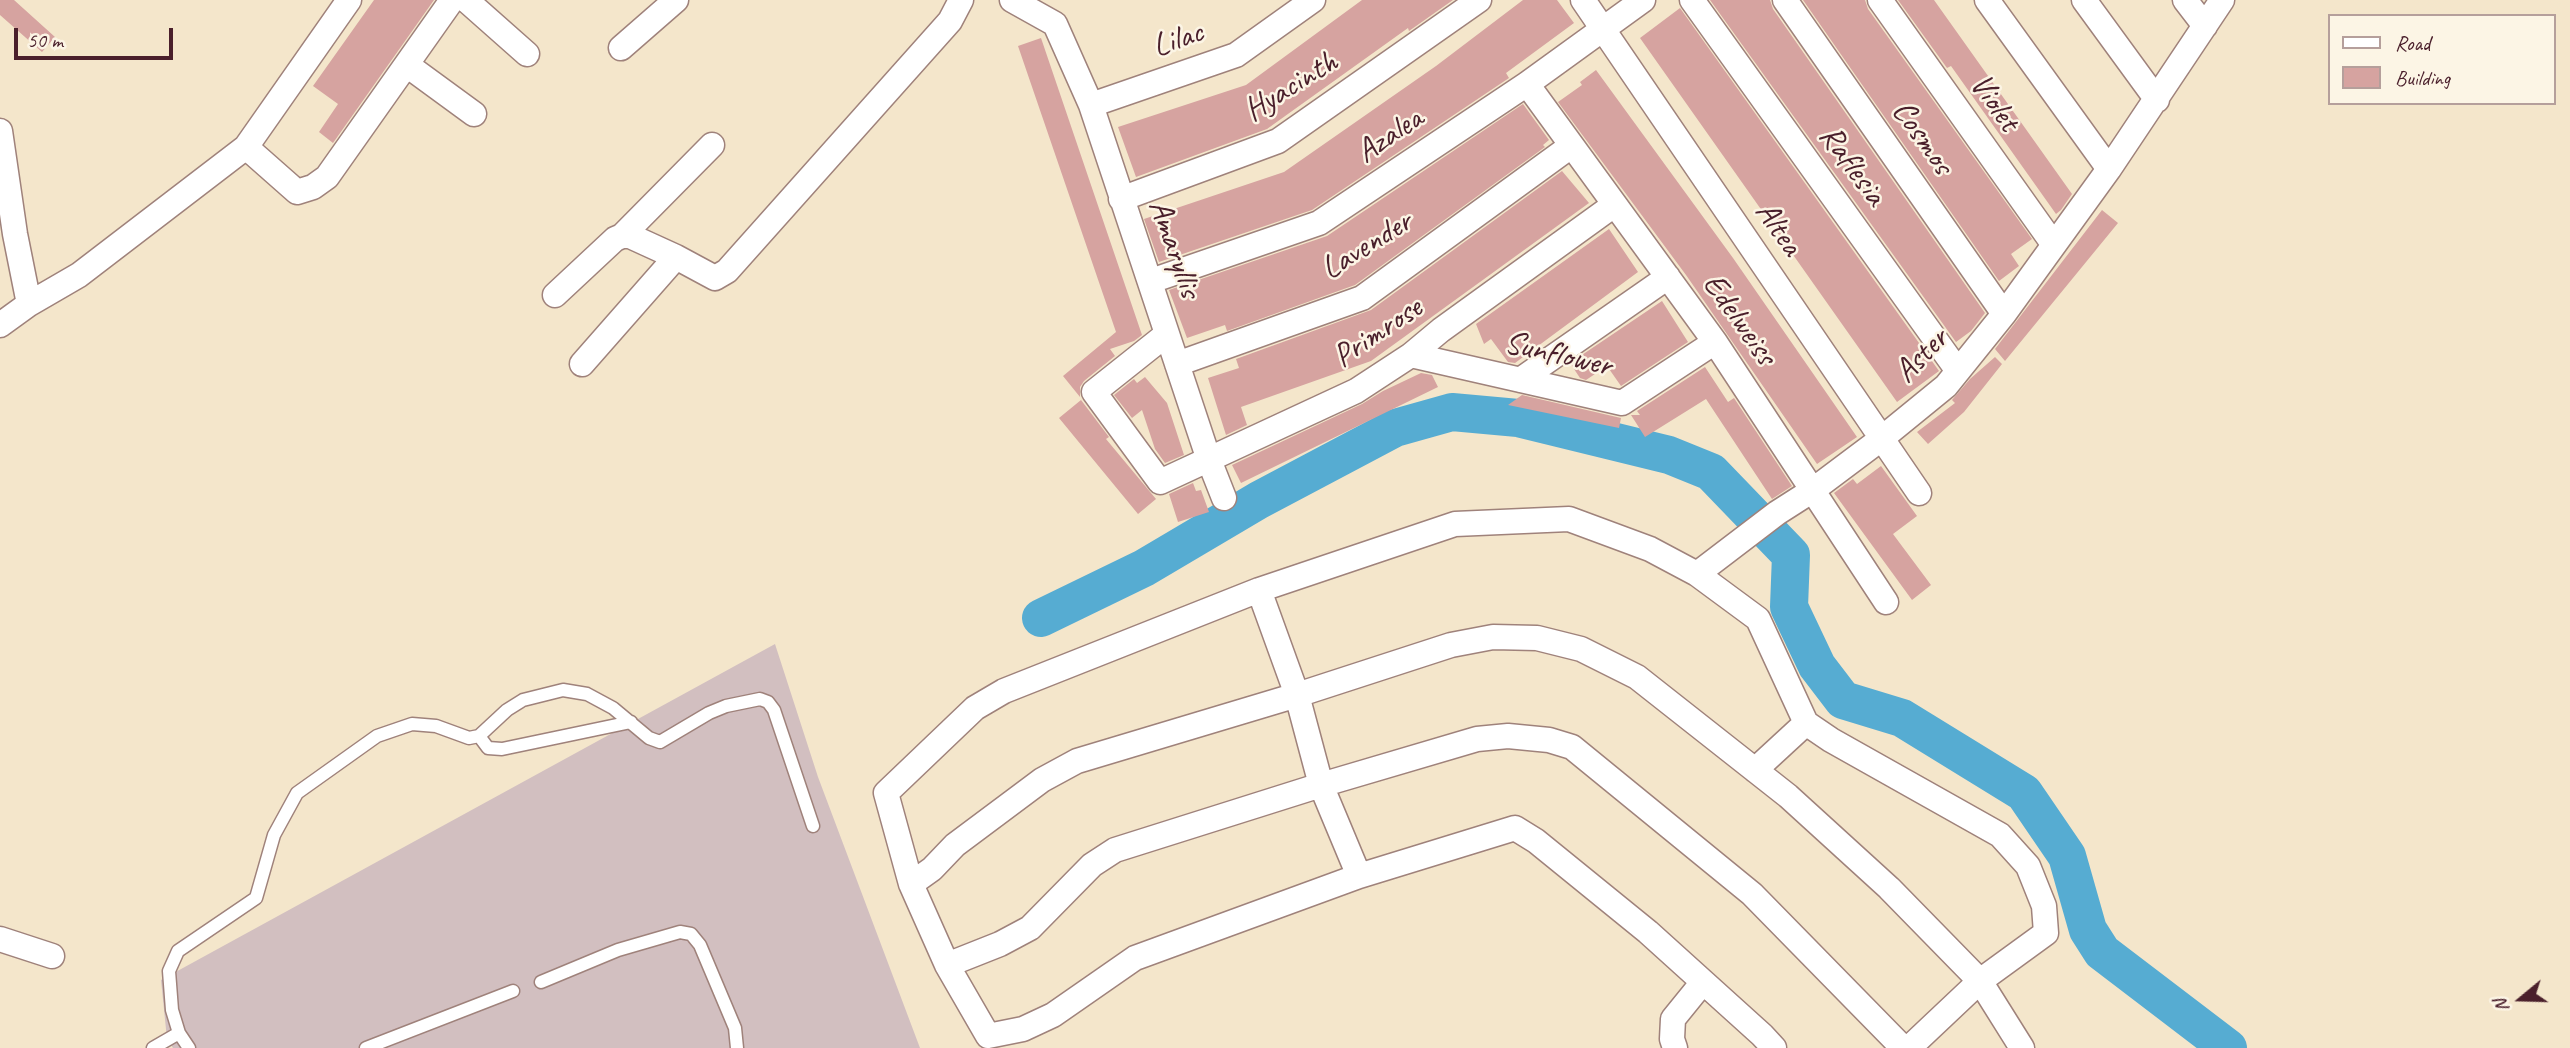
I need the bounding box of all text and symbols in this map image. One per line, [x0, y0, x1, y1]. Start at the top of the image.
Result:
street label: Lilac [1147, 13, 1209, 67]
scale bar [18, 14, 177, 58]
legend [2328, 14, 2556, 105]
text: 50 m [27, 27, 63, 53]
text: Road [2395, 30, 2430, 56]
street label: Hyacinth [1237, 43, 1345, 131]
text: Building [2395, 65, 2450, 91]
street label: Violet [1960, 67, 2028, 139]
street label: Cosmos [1882, 93, 1962, 183]
street label: Azalea [1349, 99, 1431, 173]
street label: Raflesia [1810, 118, 1894, 214]
street label: Altea [1746, 194, 1810, 264]
street label: Amaryllis [1139, 195, 1209, 303]
street label: Lavender [1314, 203, 1420, 289]
street label: Edelweiss [1693, 266, 1785, 374]
street label: Primrose [1326, 289, 1430, 377]
street label: Aster [1887, 320, 1957, 392]
street label: Sunflower [1500, 323, 1616, 387]
north arrow [2486, 964, 2556, 1034]
text: N [2488, 996, 2514, 1015]

